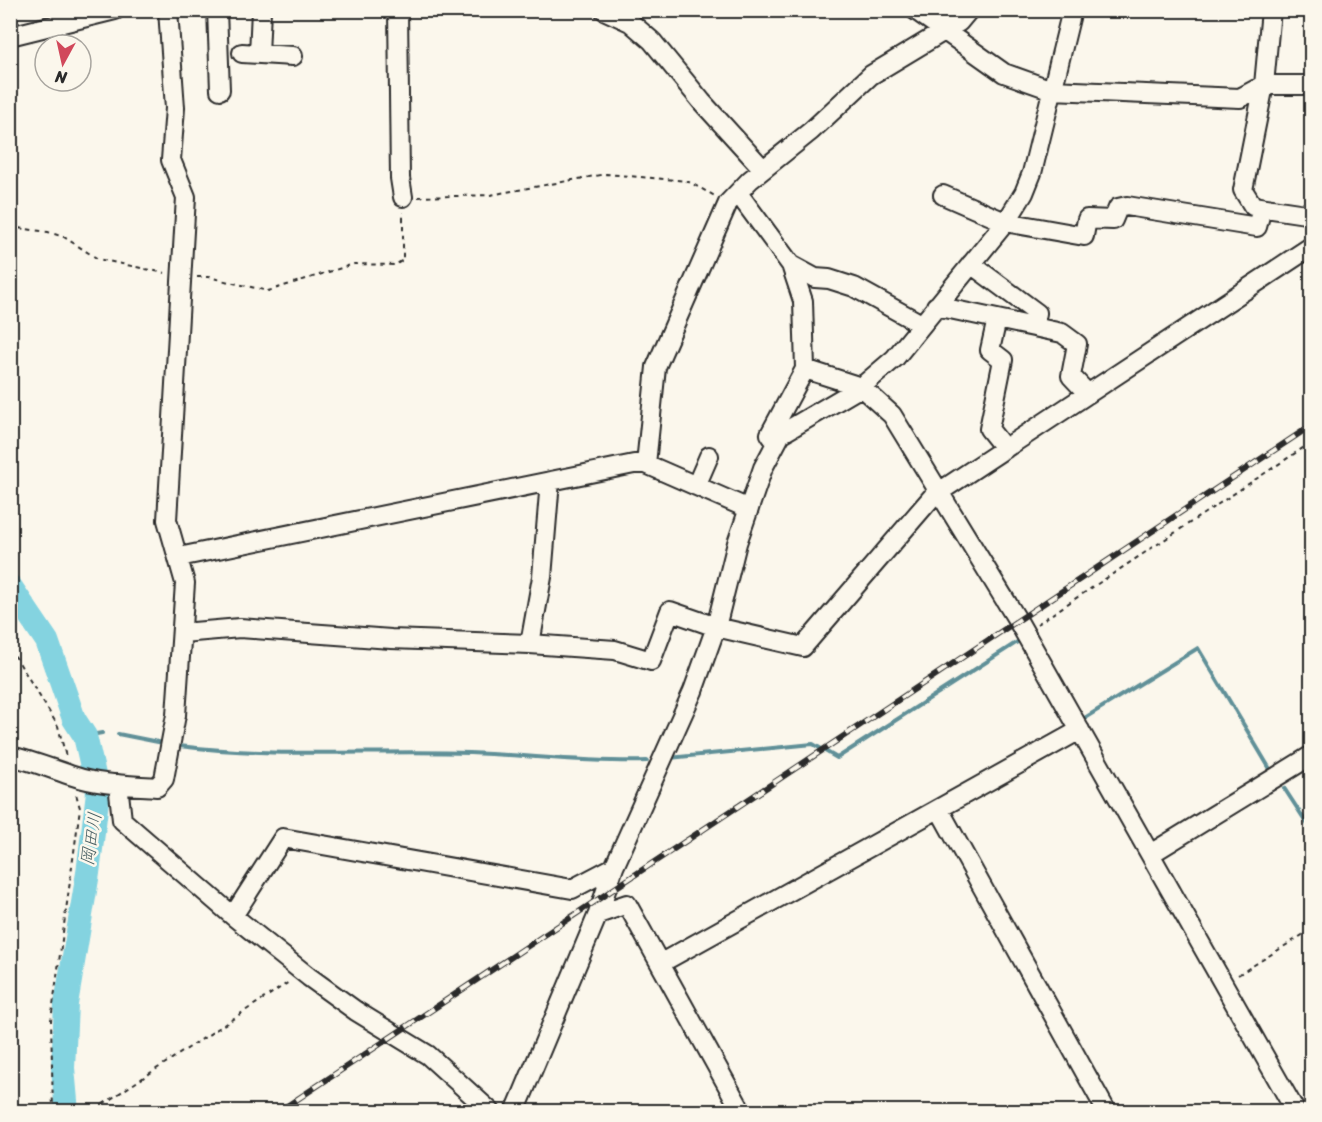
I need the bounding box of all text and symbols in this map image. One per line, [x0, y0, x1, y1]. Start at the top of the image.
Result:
north arrow [33, 33, 93, 93]
text: N [53, 62, 69, 93]
water label: 岡田川 [71, 810, 111, 868]

